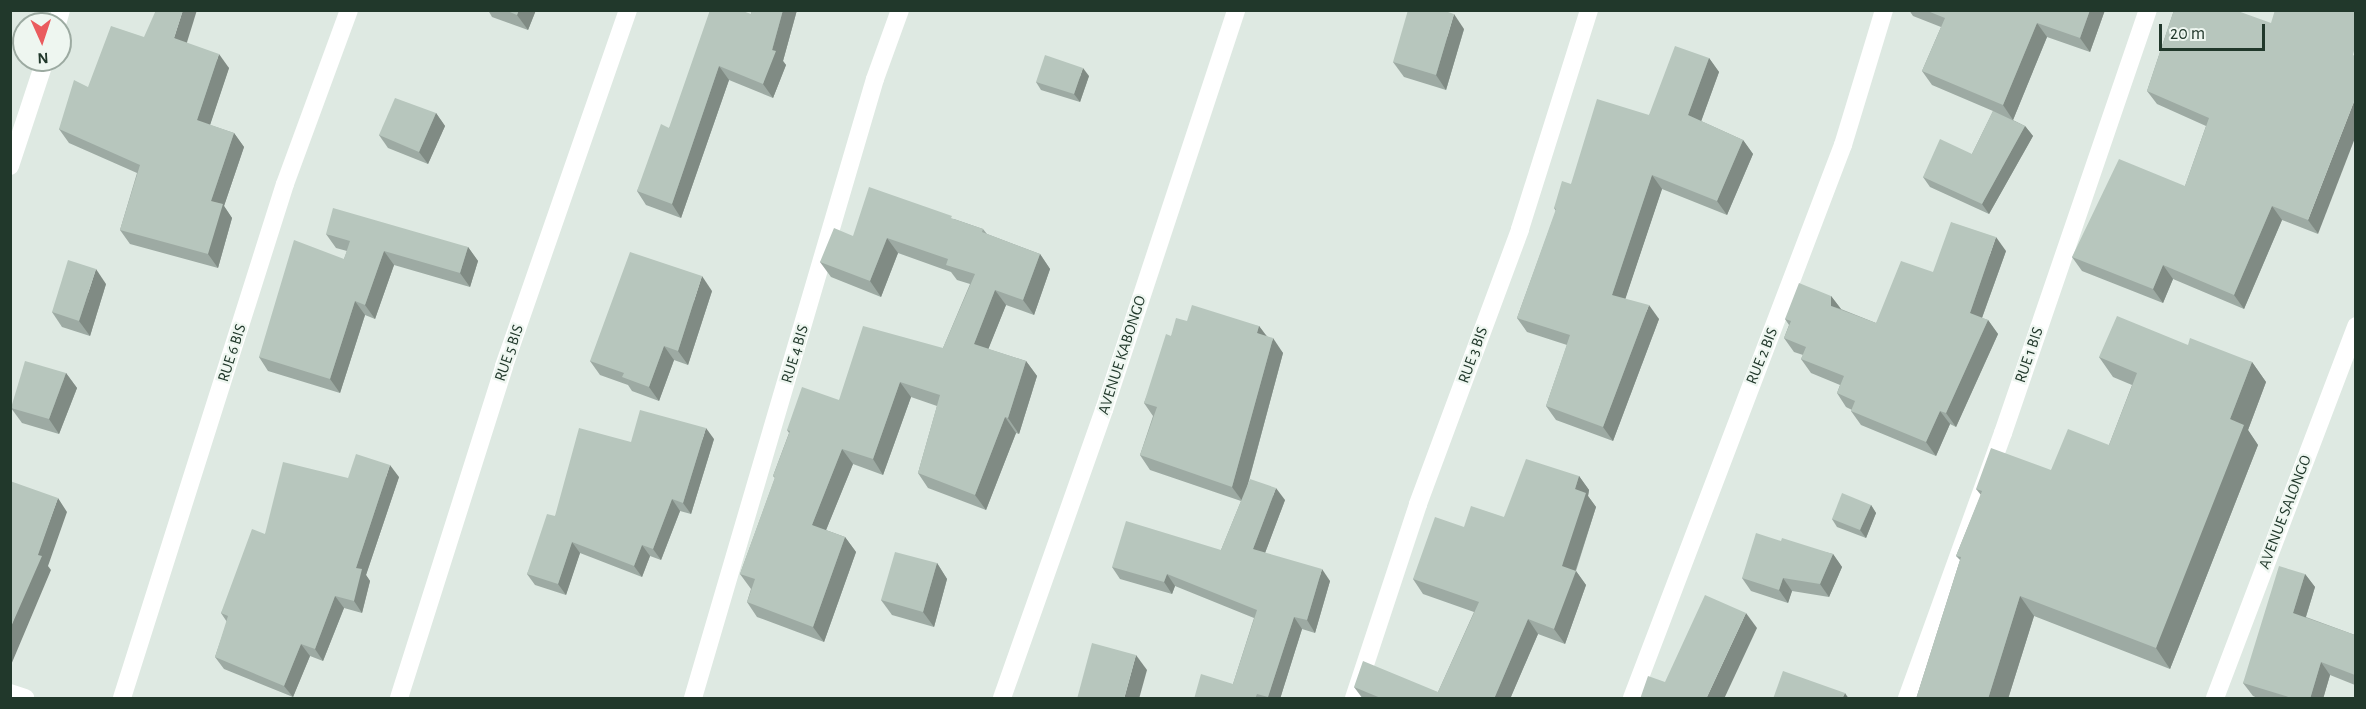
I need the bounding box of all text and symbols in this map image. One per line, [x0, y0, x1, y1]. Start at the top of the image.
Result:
north arrow [12, 12, 72, 72]
scale bar [2162, 12, 2268, 50]
text: 20 m [2170, 25, 2205, 43]
text: N [37, 50, 49, 66]
street label: AVENUE KABONGO [1094, 293, 1150, 417]
street label: RUE 6 BIS [214, 322, 250, 384]
street label: RUE 5 BIS [490, 322, 528, 384]
street label: RUE 4 BIS [777, 323, 813, 385]
street label: RUE 3 BIS [1454, 324, 1492, 386]
street label: RUE 2 BIS [1742, 325, 1782, 387]
street label: RUE 1 BIS [2011, 325, 2047, 385]
street label: AVENUE SALONGO [2254, 452, 2316, 572]

